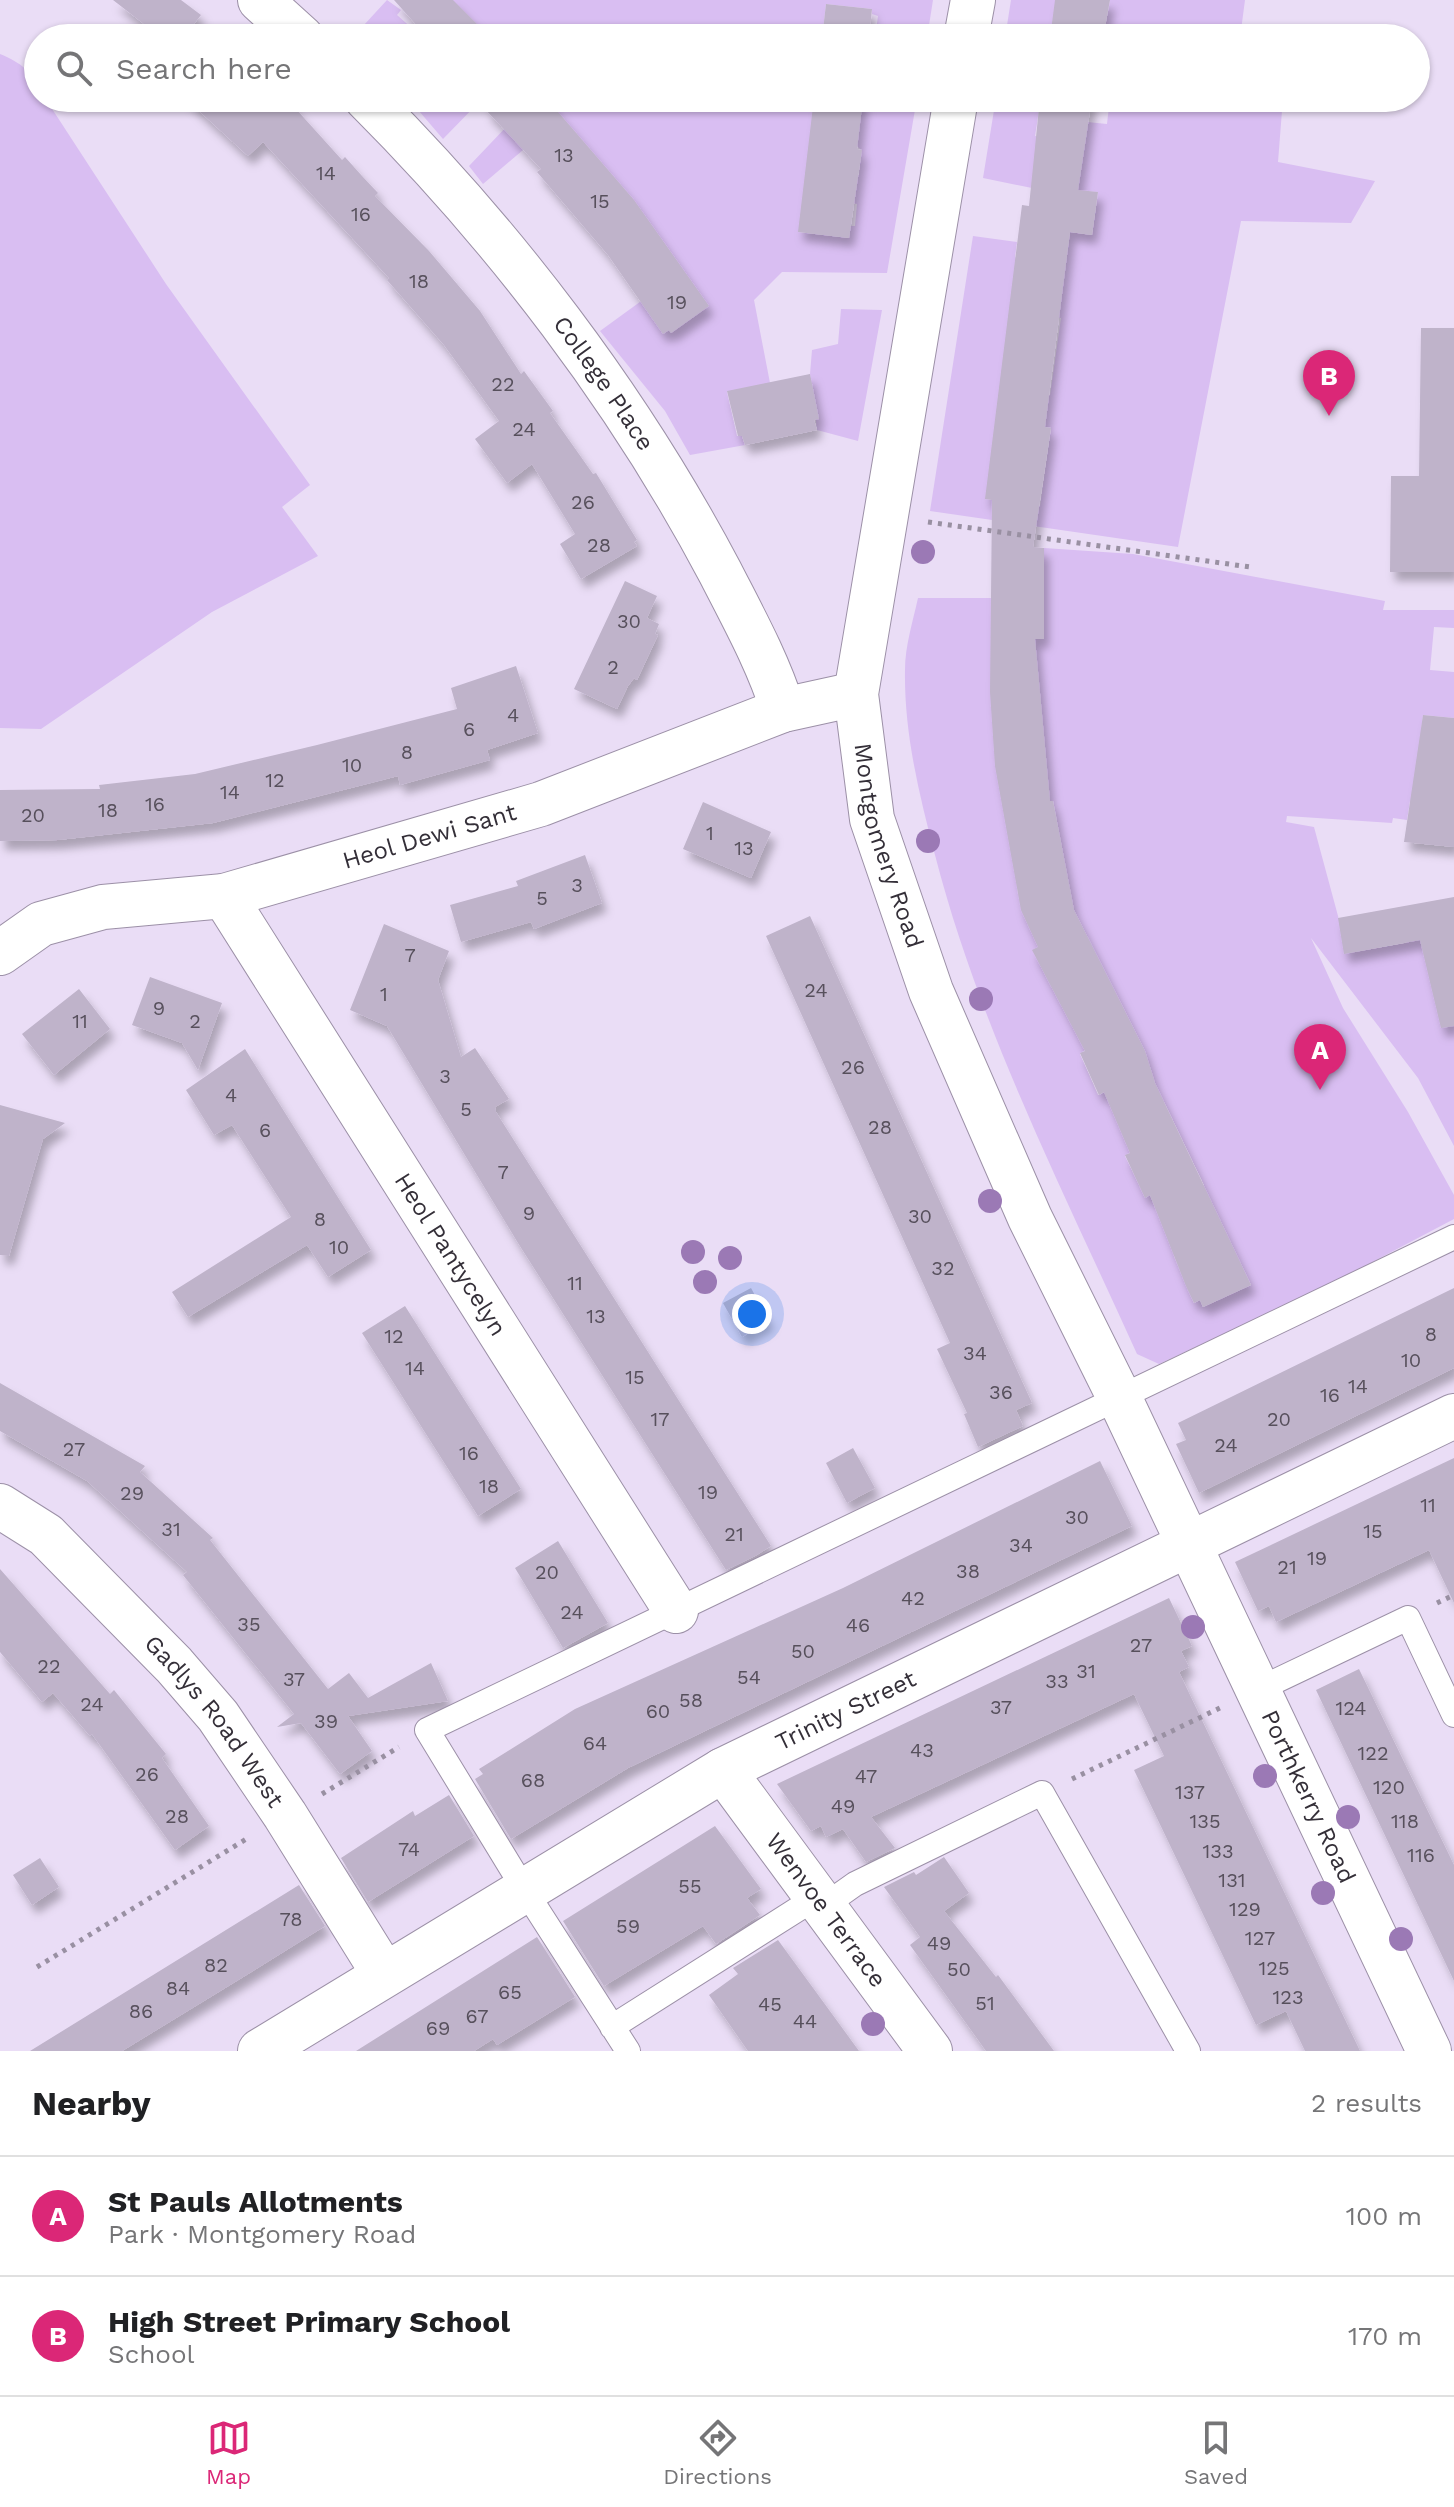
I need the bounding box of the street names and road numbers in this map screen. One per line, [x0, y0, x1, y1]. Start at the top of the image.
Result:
street label: College Place [547, 311, 660, 456]
street label: Montgomery Road [848, 742, 929, 952]
street label: Heol Dewi Sant [339, 798, 520, 875]
street label: Heol Pantycelyn [389, 1168, 512, 1341]
street label: Gadlys Road West [139, 1629, 290, 1813]
street label: Trinity Street [771, 1665, 921, 1756]
street label: Porthkerry Road [1256, 1706, 1361, 1888]
street label: Wenvoe Terrace [760, 1827, 892, 1993]

